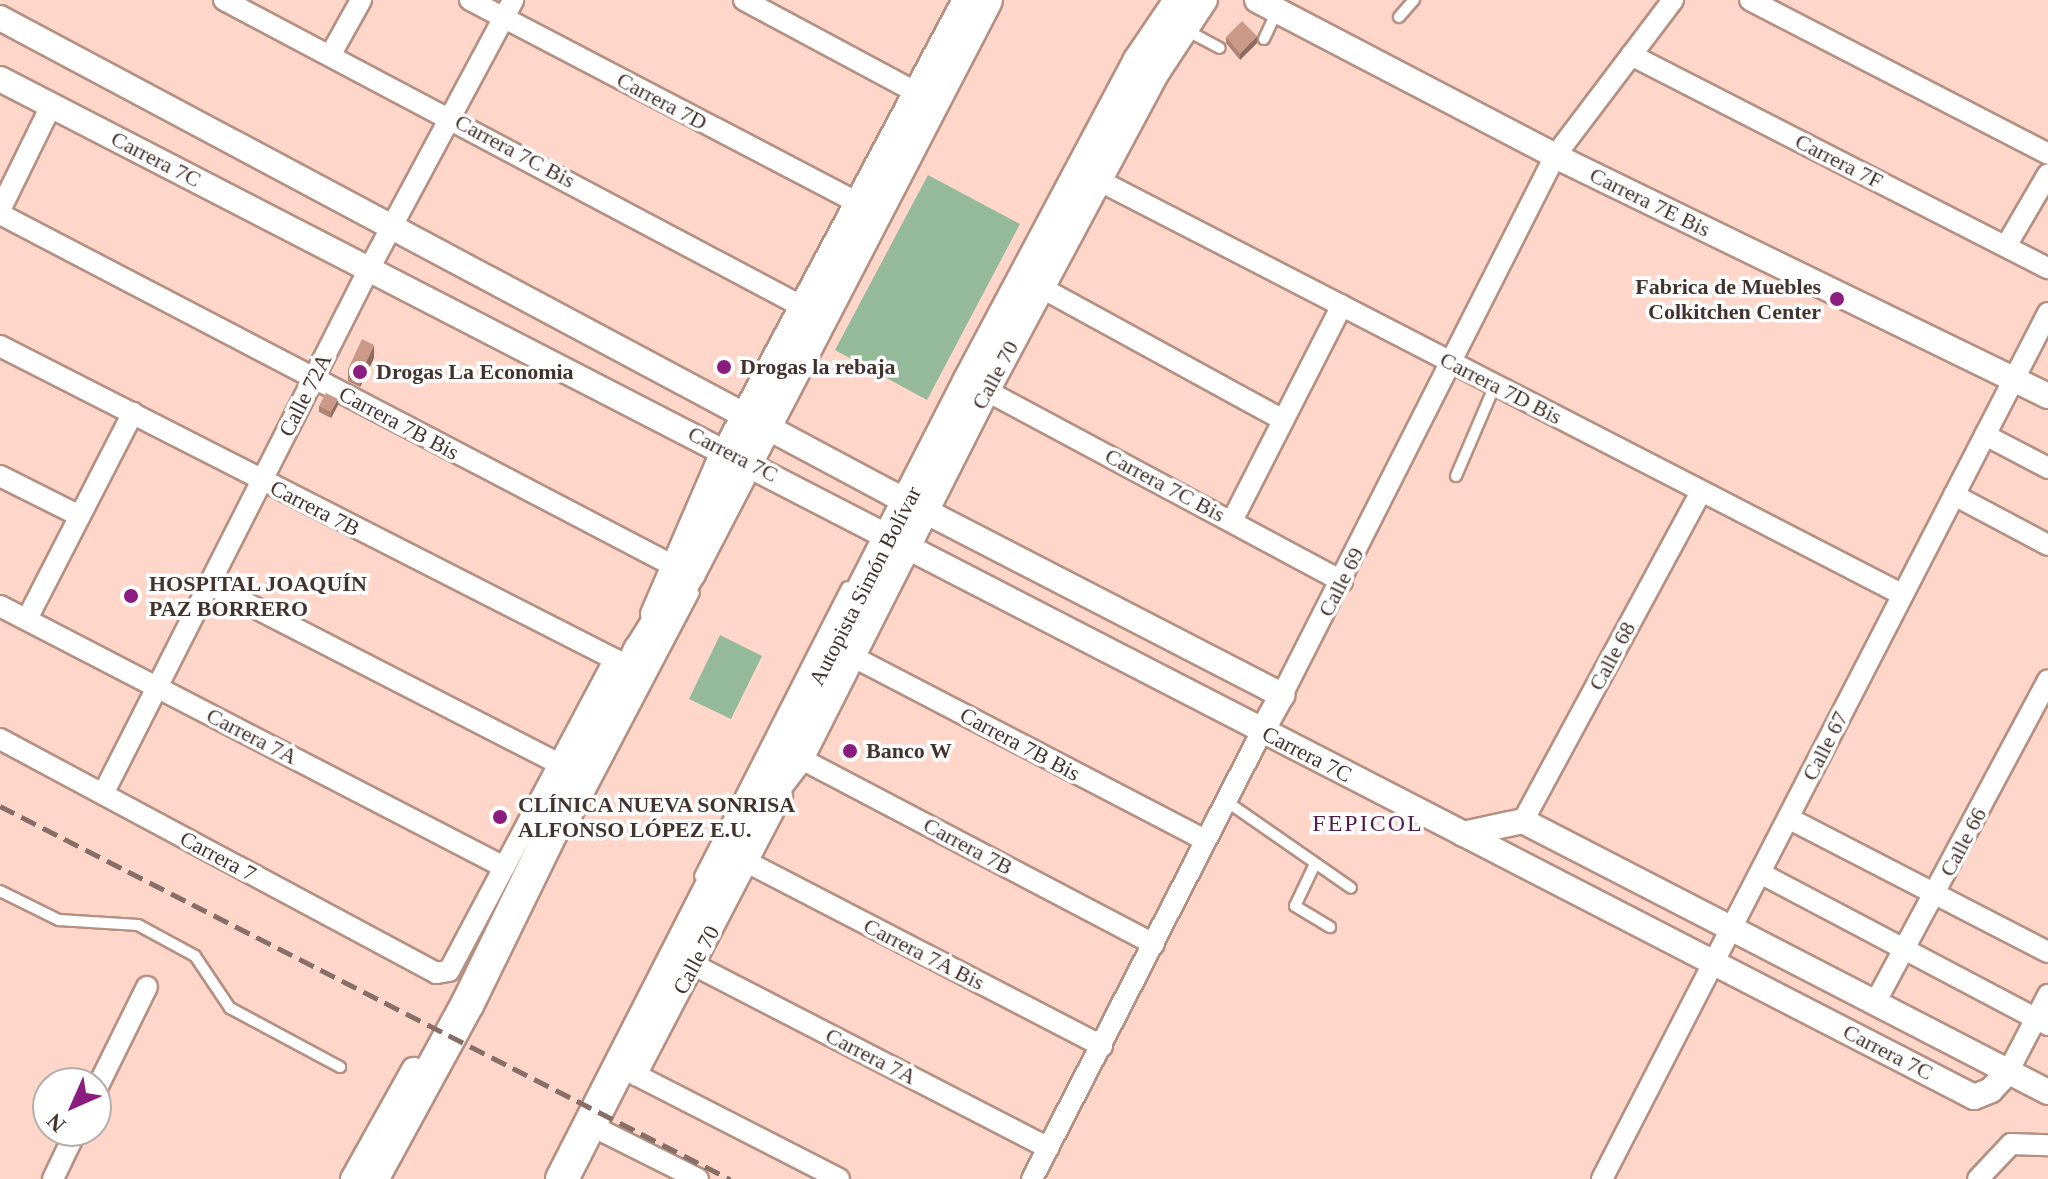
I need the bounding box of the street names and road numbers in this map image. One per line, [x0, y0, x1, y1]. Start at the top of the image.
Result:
street label: Carrera 7D [612, 66, 712, 136]
street label: Carrera 7C Bis [451, 108, 579, 194]
street label: Carrera 7C [107, 125, 205, 193]
street label: Carrera 7F [1791, 128, 1887, 194]
street label: Carrera 7E Bis [1585, 161, 1715, 243]
street label: Calle 70 [966, 336, 1024, 414]
street label: Carrera 7D Bis [1436, 346, 1566, 430]
street label: Calle 72A [273, 349, 337, 441]
street label: Carrera 7B Bis [335, 380, 463, 466]
street label: Carrera 7C [684, 420, 782, 488]
street label: Carrera 7C Bis [1101, 442, 1229, 528]
street label: Carrera 7B [266, 474, 364, 542]
street label: Autopista Simón Bolívar [803, 482, 927, 690]
street label: Calle 69 [1312, 543, 1370, 621]
street label: Calle 68 [1583, 617, 1641, 695]
street label: Carrera 7B Bis [956, 701, 1084, 787]
street label: Carrera 7A [202, 702, 302, 770]
street label: Calle 67 [1796, 707, 1854, 785]
street label: Carrera 7C [1258, 720, 1356, 788]
street label: Calle 66 [1934, 803, 1992, 881]
street label: Carrera 7B [919, 812, 1017, 880]
street label: Carrera 7 [175, 825, 261, 887]
street label: Carrera 7A Bis [859, 912, 989, 996]
street label: Calle 70 [667, 921, 725, 999]
street label: Carrera 7C [1839, 1018, 1937, 1086]
street label: Carrera 7A [821, 1022, 921, 1090]

